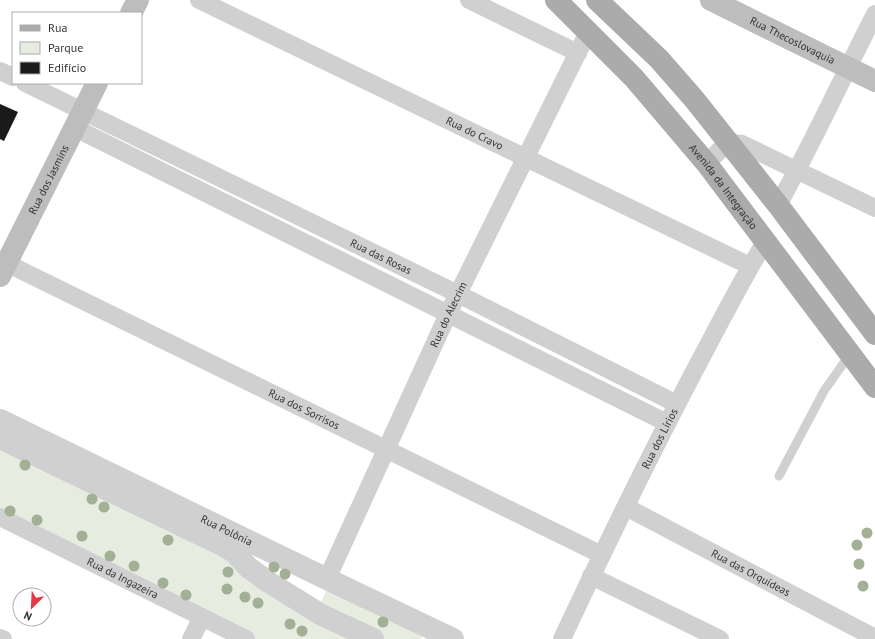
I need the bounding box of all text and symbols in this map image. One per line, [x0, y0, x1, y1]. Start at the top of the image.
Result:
legend [12, 12, 142, 84]
street label: Rua Thecoslovaquia [748, 13, 838, 67]
text: Rua [48, 20, 67, 35]
text: Parque [48, 40, 83, 55]
text: Edifício [48, 60, 86, 75]
street label: Rua do Cravo [444, 113, 506, 153]
street label: Avenida da Integração [686, 141, 761, 232]
street label: Rua dos Jasmins [25, 142, 72, 217]
street label: Rua das Rosas [348, 236, 414, 277]
street label: Rua do Alecrim [427, 279, 470, 349]
street label: Rua dos Sorrisos [266, 386, 342, 433]
street label: Rua dos Lírios [638, 406, 681, 471]
street label: Rua Polônia [198, 512, 255, 549]
street label: Rua das Orquídeas [709, 546, 793, 599]
street label: Rua da Ingazeira [85, 554, 161, 602]
north arrow [12, 587, 52, 627]
text: N [22, 608, 34, 624]

